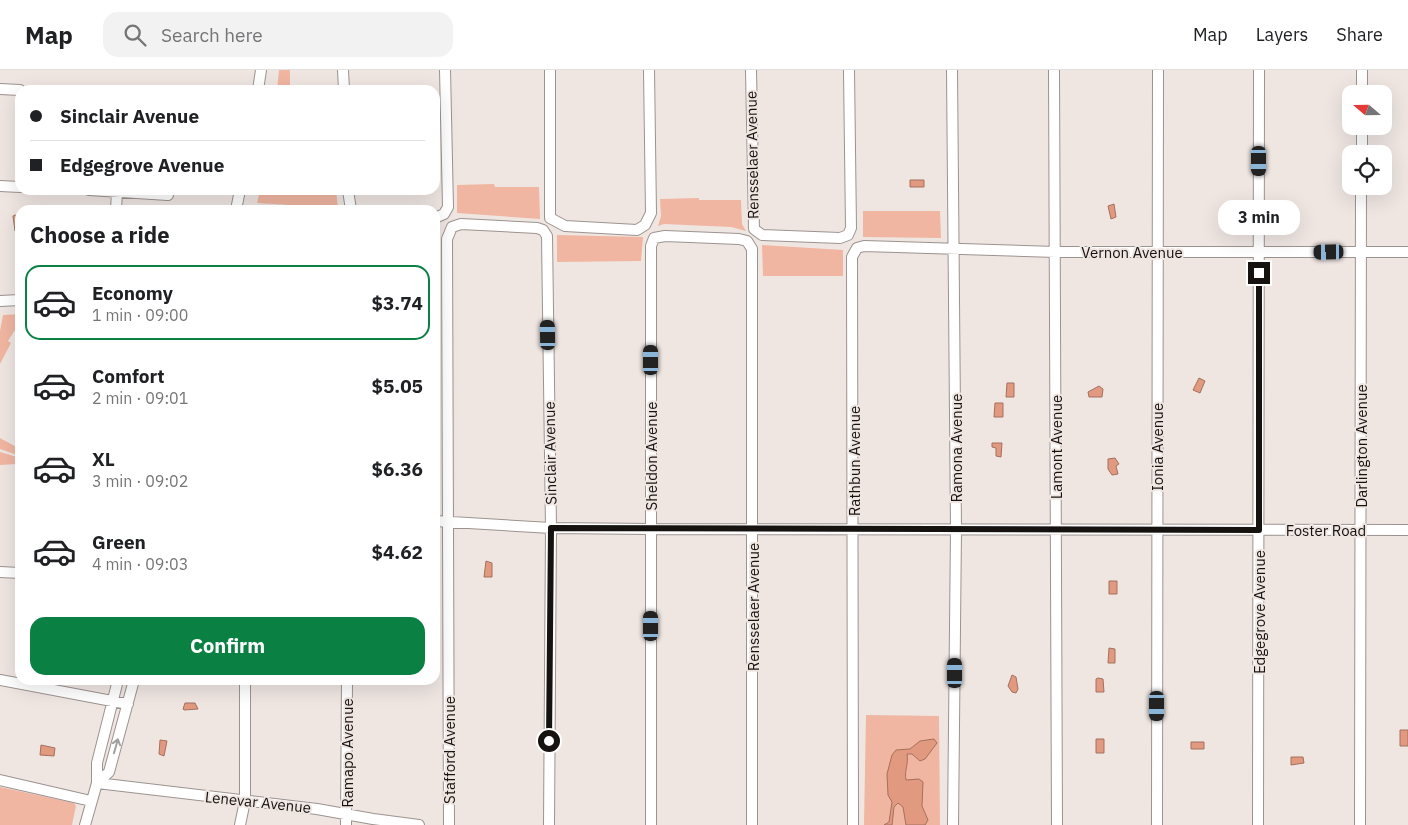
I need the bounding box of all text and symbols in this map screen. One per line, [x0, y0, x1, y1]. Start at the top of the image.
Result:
search box [103, 12, 453, 57]
text: Map [25, 19, 73, 51]
icon: search [121, 21, 149, 49]
text: Search here [161, 23, 263, 47]
text: Map [1193, 23, 1228, 46]
text: Layers [1256, 23, 1308, 46]
text: Share [1336, 23, 1383, 46]
north arrow [1342, 85, 1392, 135]
map controls [1342, 85, 1392, 195]
street label: Rensselaer Avenue [741, 91, 763, 219]
text: Sinclair Avenue [60, 104, 199, 128]
button: locate [1342, 145, 1392, 195]
car [1251, 146, 1266, 176]
text: Edgegrove Avenue [60, 153, 224, 177]
callout: 3 min [1218, 200, 1300, 236]
text: 3 min [1238, 207, 1280, 227]
text: Choose a ride [30, 220, 170, 249]
street label: Vernon Avenue [1081, 243, 1183, 262]
car [1313, 244, 1344, 260]
route end [1248, 262, 1270, 284]
icon: car [32, 280, 77, 325]
text: Economy [92, 281, 173, 305]
text: $3.74 [371, 291, 423, 315]
text: 1 min · 09:00 [92, 305, 188, 325]
car [540, 320, 555, 350]
car [643, 345, 658, 375]
icon: car [32, 363, 77, 408]
text: Comfort [92, 364, 165, 388]
text: $5.05 [371, 374, 423, 398]
street label: Darlington Avenue [1352, 384, 1371, 508]
text: 2 min · 09:01 [92, 388, 188, 408]
street label: Ramona Avenue [947, 393, 966, 503]
street label: Lamont Avenue [1047, 395, 1066, 499]
street label: Sinclair Avenue [540, 401, 560, 505]
street label: Sheldon Avenue [642, 402, 661, 510]
street label: Ionia Avenue [1148, 403, 1167, 491]
street label: Rathbun Avenue [845, 406, 864, 516]
icon: car [32, 446, 77, 491]
text: XL [92, 447, 115, 471]
text: $6.36 [371, 457, 423, 481]
text: 3 min · 09:02 [92, 471, 188, 491]
street label: Foster Road [1286, 521, 1366, 540]
icon: car [32, 529, 77, 574]
text: Green [92, 530, 146, 554]
text: $4.62 [371, 540, 423, 564]
street label: Rensselaer Avenue [744, 543, 763, 671]
street label: Edgegrove Avenue [1250, 550, 1269, 674]
text: 4 min · 09:03 [92, 554, 188, 574]
car [643, 611, 658, 641]
button: Confirm [30, 617, 425, 675]
car [947, 658, 962, 688]
car [1149, 691, 1164, 721]
street label: Stafford Avenue [440, 696, 459, 804]
street label: Ramapo Avenue [338, 698, 357, 808]
route start [538, 730, 560, 752]
one-way arrow [112, 738, 122, 754]
street label: Lenevar Avenue [204, 787, 312, 817]

